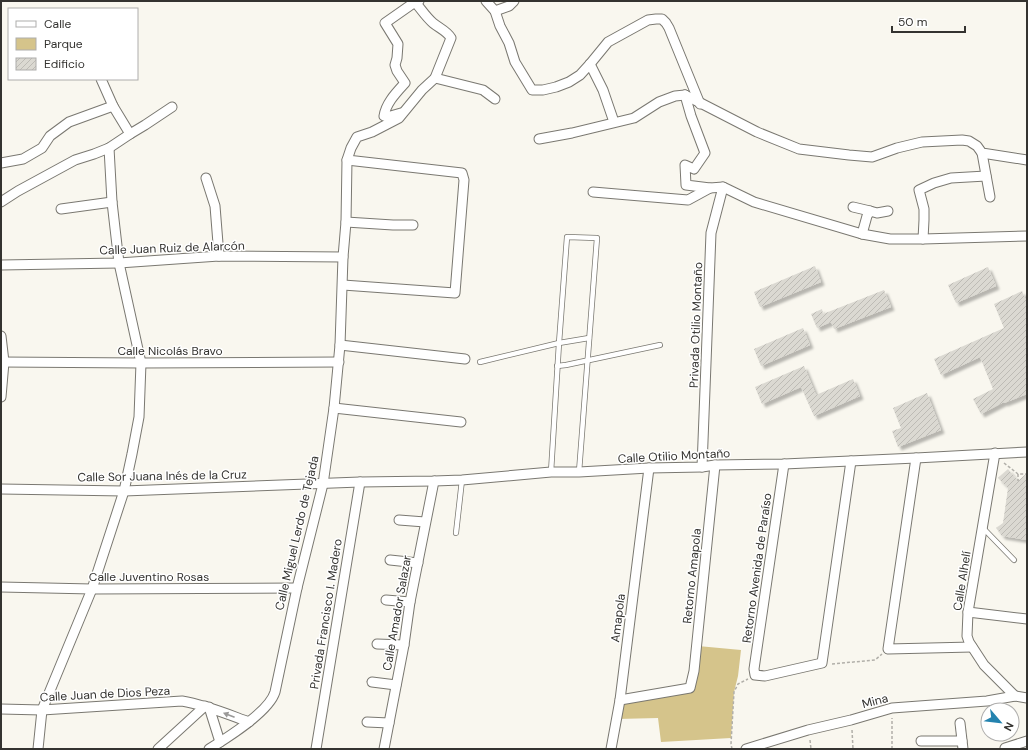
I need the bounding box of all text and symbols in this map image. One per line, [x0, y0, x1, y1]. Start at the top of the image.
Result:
legend [8, 8, 138, 80]
scale bar [892, 8, 965, 34]
text: 50 m [898, 14, 927, 30]
text: Calle [44, 16, 71, 32]
text: Parque [44, 36, 83, 52]
text: Edificio [44, 56, 85, 72]
street label: Calle Juan Ruiz de Alarcón [99, 237, 245, 259]
street label: Privada Otilio Montaño [686, 262, 706, 388]
street label: Calle Nicolás Bravo [117, 343, 223, 359]
street label: Calle Otilio Montaño [617, 445, 731, 467]
street label: Calle Miguel Lerdo de Tejada [271, 454, 323, 612]
street label: Calle Sor Juana Inés de la Cruz [77, 467, 247, 485]
street label: Retorno Avenida de Paraíso [739, 492, 775, 644]
street label: Retorno Amapola [679, 528, 705, 624]
street label: Privada Francisco I. Madero [306, 538, 346, 690]
street label: Calle Alhelí [949, 550, 975, 612]
street label: Calle Amador Salazar [379, 553, 415, 672]
street label: Calle Juventino Rosas [89, 569, 209, 585]
street label: Amapola [607, 593, 629, 643]
street label: Calle Juan de Dios Peza [39, 683, 171, 705]
street label: Mina [860, 690, 890, 712]
north arrow [980, 702, 1020, 742]
one-way arrow [223, 711, 235, 717]
text: N [1001, 720, 1017, 734]

